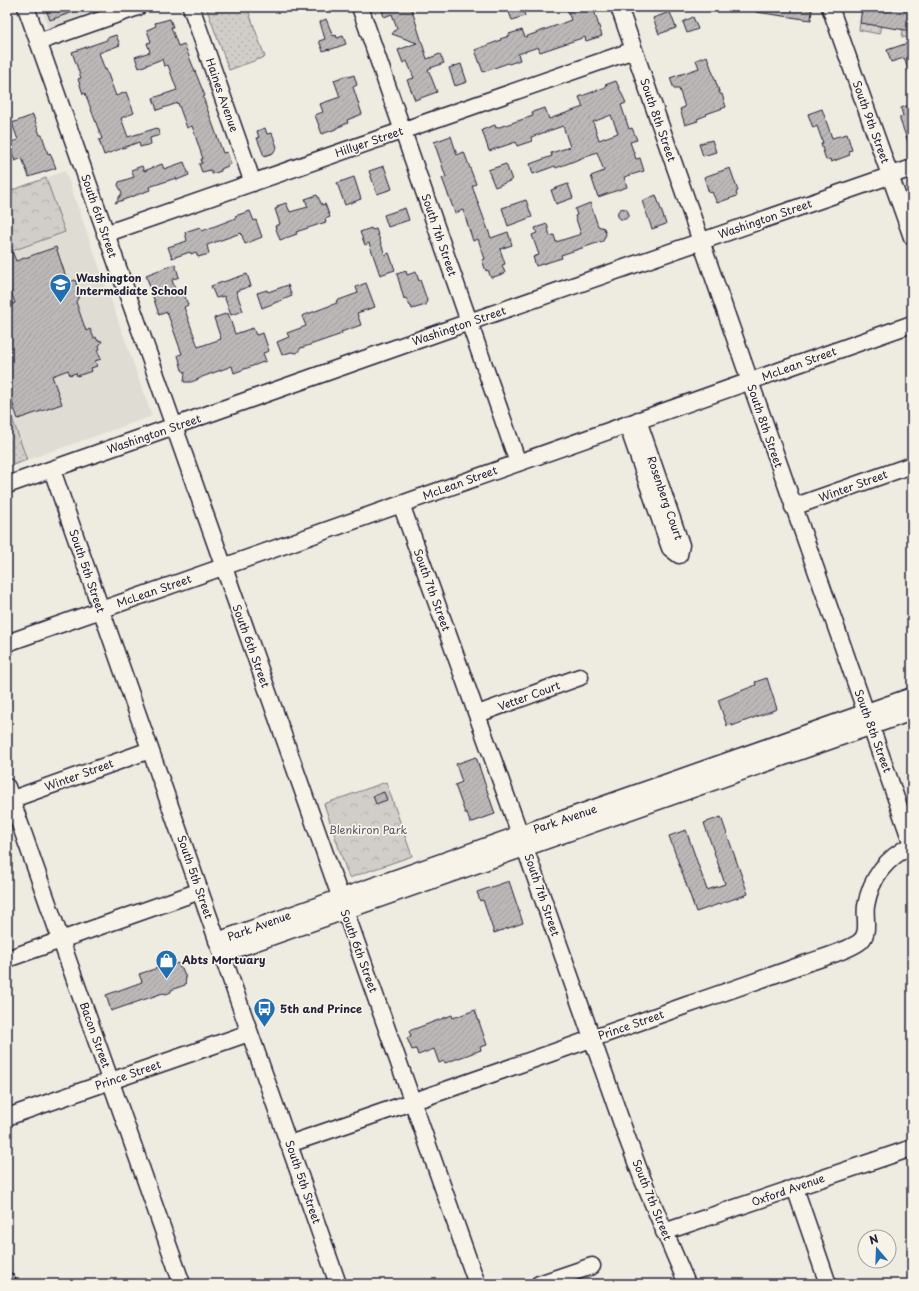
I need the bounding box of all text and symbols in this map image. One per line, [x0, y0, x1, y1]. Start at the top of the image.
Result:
street label: Haines Avenue [202, 55, 243, 134]
street label: South 8th Street [636, 76, 681, 164]
street label: South 9th Street [849, 78, 894, 166]
street label: Hillyer Street [332, 122, 406, 161]
street label: South 6th Street [77, 172, 122, 260]
street label: South 7th Street [417, 191, 462, 279]
street label: Washington Street [716, 194, 815, 243]
place label: Washington Intermediate School [76, 269, 187, 299]
school or university icon: Washington Intermediate School [47, 271, 73, 304]
street label: Washington Street [410, 301, 509, 350]
street label: McLean Street [759, 342, 839, 385]
street label: South 8th Street [743, 382, 788, 470]
street label: Washington Street [105, 409, 204, 458]
street label: Rosenberg Court [643, 454, 688, 543]
street label: McLean Street [420, 461, 500, 504]
street label: Winter Street [816, 465, 890, 506]
street label: South 5th Street [65, 527, 110, 615]
street label: South 7th Street [410, 546, 455, 634]
street label: McLean Street [114, 570, 194, 611]
street label: South 6th Street [229, 602, 275, 690]
street label: Vetter Court [495, 676, 563, 715]
street label: South 8th Street [851, 687, 897, 775]
street label: Winter Street [42, 754, 116, 795]
street label: Park Avenue [531, 800, 599, 837]
park label: Blenkiron Park [329, 821, 408, 838]
street label: South 5th Street [173, 833, 218, 921]
street label: South 7th Street [520, 851, 565, 939]
street label: Park Avenue [225, 906, 293, 945]
street label: South 6th Street [337, 907, 383, 995]
shop icon: Abts Mortuary [153, 947, 179, 980]
place label: Abts Mortuary [181, 951, 265, 968]
bus stop icon: 5th and Prince [252, 996, 278, 1029]
street label: Bacon Street [76, 999, 115, 1071]
place label: 5th and Prince [280, 1000, 362, 1017]
street label: Prince Street [596, 1005, 667, 1044]
street label: Prince Street [93, 1055, 164, 1094]
street label: South 5th Street [281, 1138, 326, 1226]
street label: South 7th Street [628, 1157, 677, 1243]
street label: Oxford Avenue [749, 1169, 827, 1210]
north arrow [857, 1229, 897, 1269]
text: N [867, 1230, 881, 1249]

